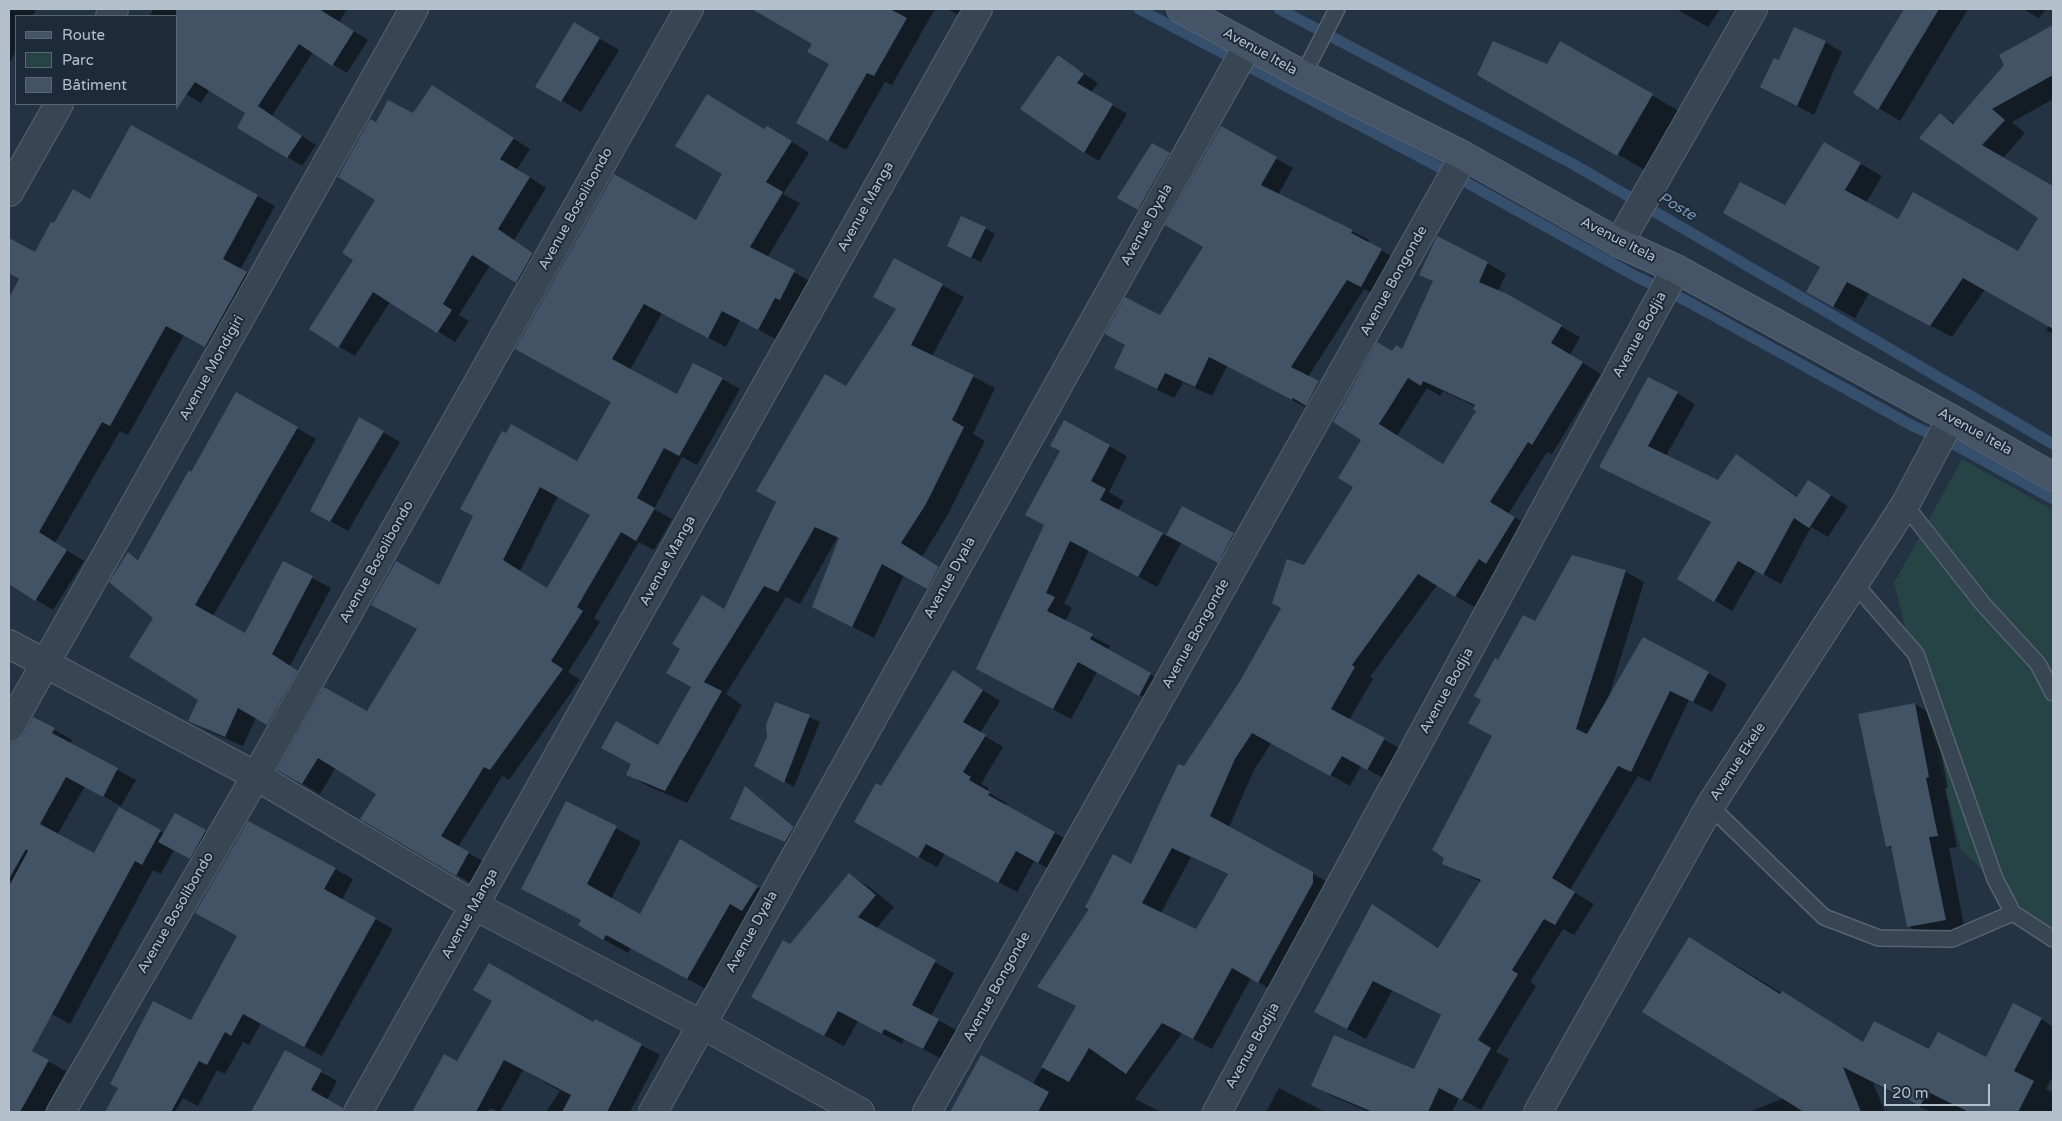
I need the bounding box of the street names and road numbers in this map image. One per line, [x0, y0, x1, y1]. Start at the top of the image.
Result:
street label: Avenue Itela [1220, 25, 1300, 79]
street label: Avenue Bosolibondo [535, 145, 617, 273]
street label: Avenue Manga [834, 159, 898, 255]
street label: Avenue Dyala [1118, 181, 1176, 269]
street label: Avenue Itela [1578, 214, 1658, 266]
street label: Avenue Bongonde [1357, 223, 1431, 339]
street label: Avenue Bodjia [1609, 289, 1671, 381]
street label: Avenue Mondigiri [176, 313, 248, 423]
street label: Avenue Itela [1935, 405, 2015, 459]
street label: Avenue Bosolibondo [336, 498, 418, 626]
street label: Avenue Manga [636, 513, 700, 609]
street label: Avenue Dyala [921, 534, 979, 622]
street label: Avenue Bongonde [1159, 576, 1233, 692]
street label: Avenue Bodjia [1416, 645, 1478, 737]
street label: Avenue Ekele [1707, 720, 1769, 804]
street label: Avenue Bosolibondo [134, 849, 218, 977]
street label: Avenue Manga [438, 866, 502, 962]
street label: Avenue Dyala [723, 888, 781, 976]
street label: Avenue Bongonde [960, 929, 1034, 1045]
street label: Avenue Bodjia [1222, 1000, 1284, 1092]

